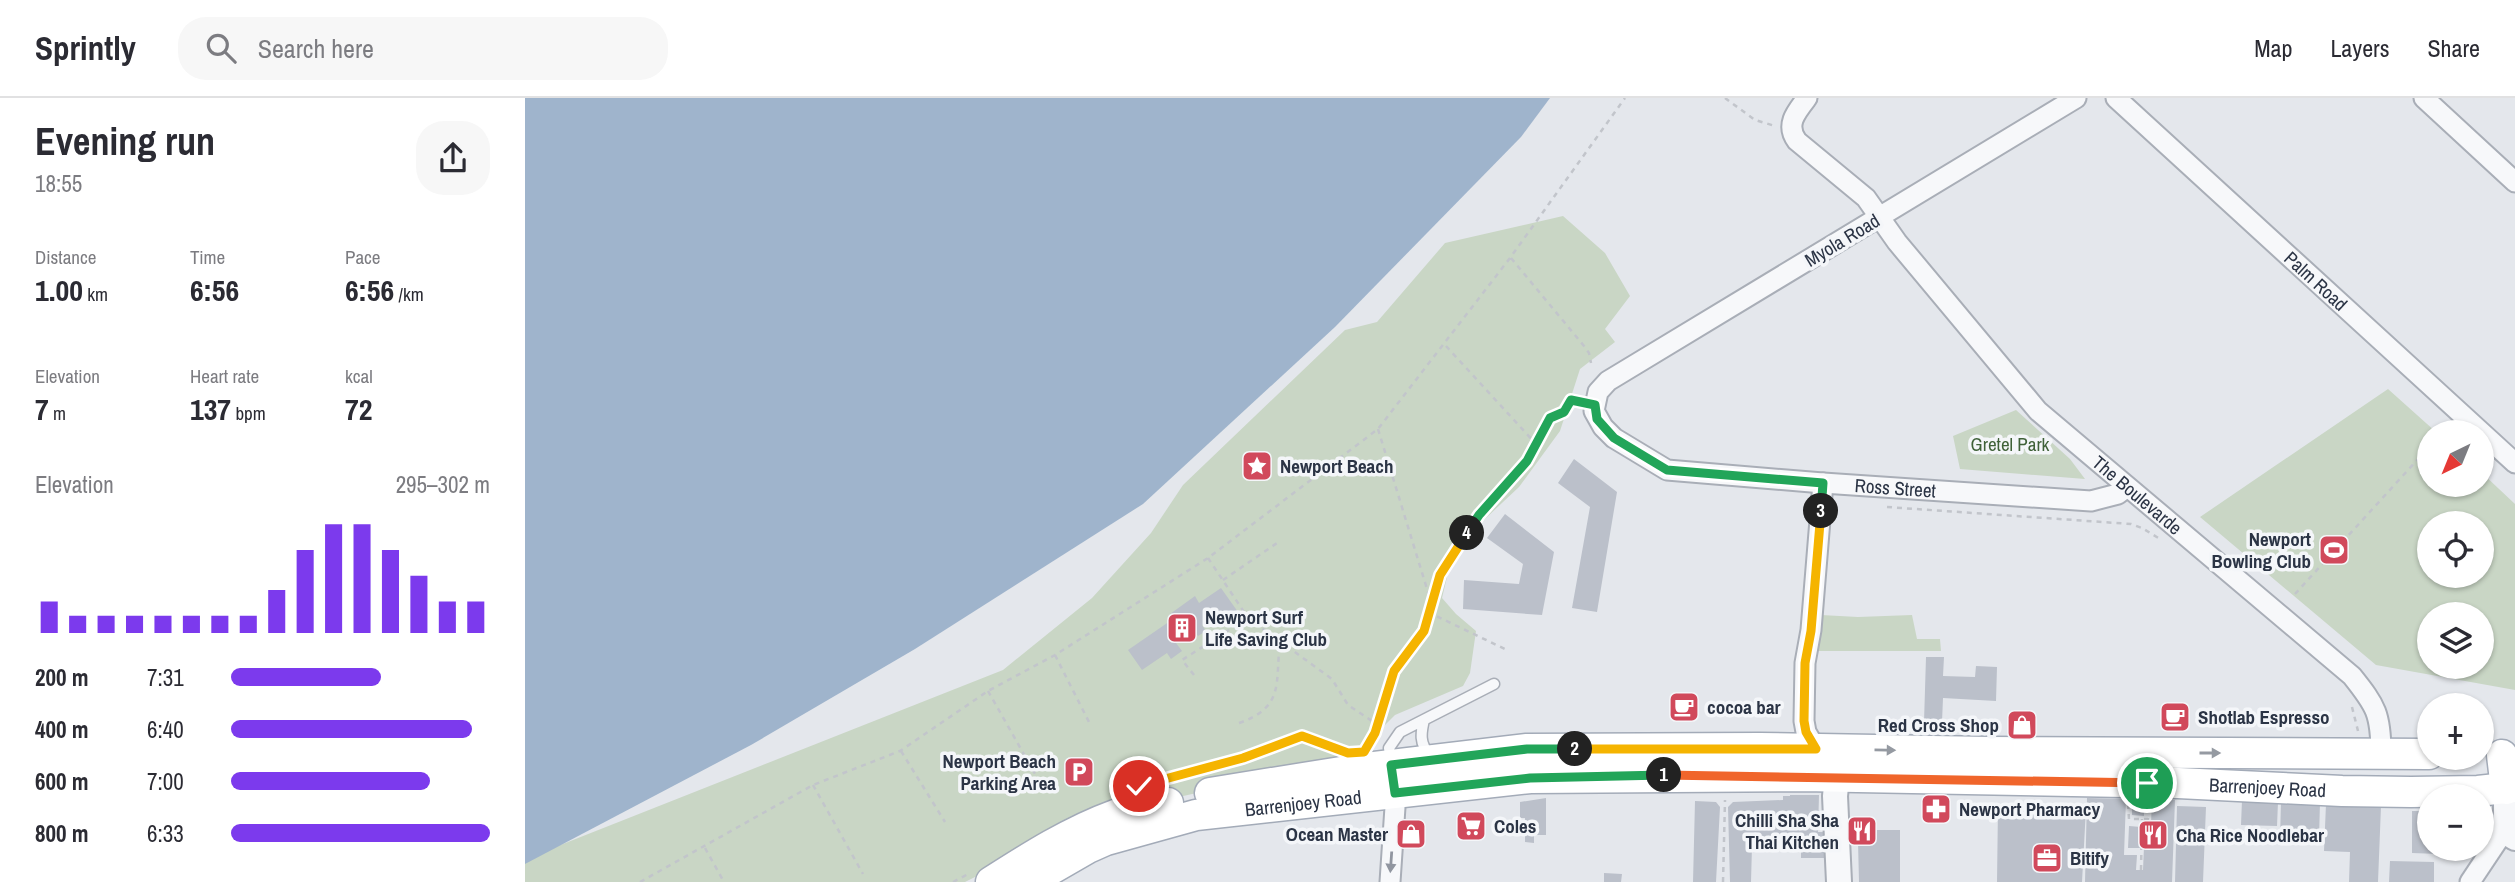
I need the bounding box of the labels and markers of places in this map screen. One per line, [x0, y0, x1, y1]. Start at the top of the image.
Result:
place icon: Newport Beach [1240, 449, 1274, 483]
place label: Newport Beach [1280, 453, 1393, 479]
pin: 3 [1803, 494, 1839, 528]
pin: 4 [1450, 516, 1485, 550]
place label: Newport Bowling Club [2211, 526, 2311, 574]
sports icon: Newport Bowling Club [2317, 533, 2351, 567]
place label: Newport Surf Life Saving Club [1205, 604, 1327, 652]
building icon: Newport Surf Life Saving Club [1165, 611, 1199, 645]
cafe icon: cocoa bar [1667, 690, 1701, 724]
place label: cocoa bar [1707, 694, 1781, 720]
cafe icon: Shotlab Espresso [2158, 700, 2192, 734]
place label: Shotlab Espresso [2198, 704, 2330, 730]
shop icon: Red Cross Shop [2005, 708, 2039, 742]
place label: Red Cross Shop [1878, 712, 1999, 738]
pin: 2 [1557, 732, 1593, 766]
place label: Newport Beach Parking Area [943, 748, 1056, 796]
pin [2117, 753, 2177, 813]
parking icon: Newport Beach Parking Area [1062, 755, 1096, 789]
pin [1109, 756, 1169, 816]
pin: 1 [1647, 758, 1681, 792]
pharmacy icon: Newport Pharmacy [1919, 792, 1953, 826]
place label: Newport Pharmacy [1959, 796, 2100, 822]
place label: Chilli Sha Sha Thai Kitchen [1735, 807, 1839, 855]
supermarket icon: Coles [1454, 809, 1488, 843]
place label: Coles [1494, 813, 1536, 839]
restaurant icon: Chilli Sha Sha Thai Kitchen [1845, 814, 1879, 848]
shop icon: Ocean Master [1394, 817, 1428, 851]
restaurant icon: Cha Rice Noodlebar [2136, 818, 2170, 852]
place label: Ocean Master [1286, 821, 1388, 847]
place label: Cha Rice Noodlebar [2176, 822, 2324, 848]
office icon: Bitify [2030, 841, 2064, 875]
place label: Bitify [2070, 845, 2109, 871]

